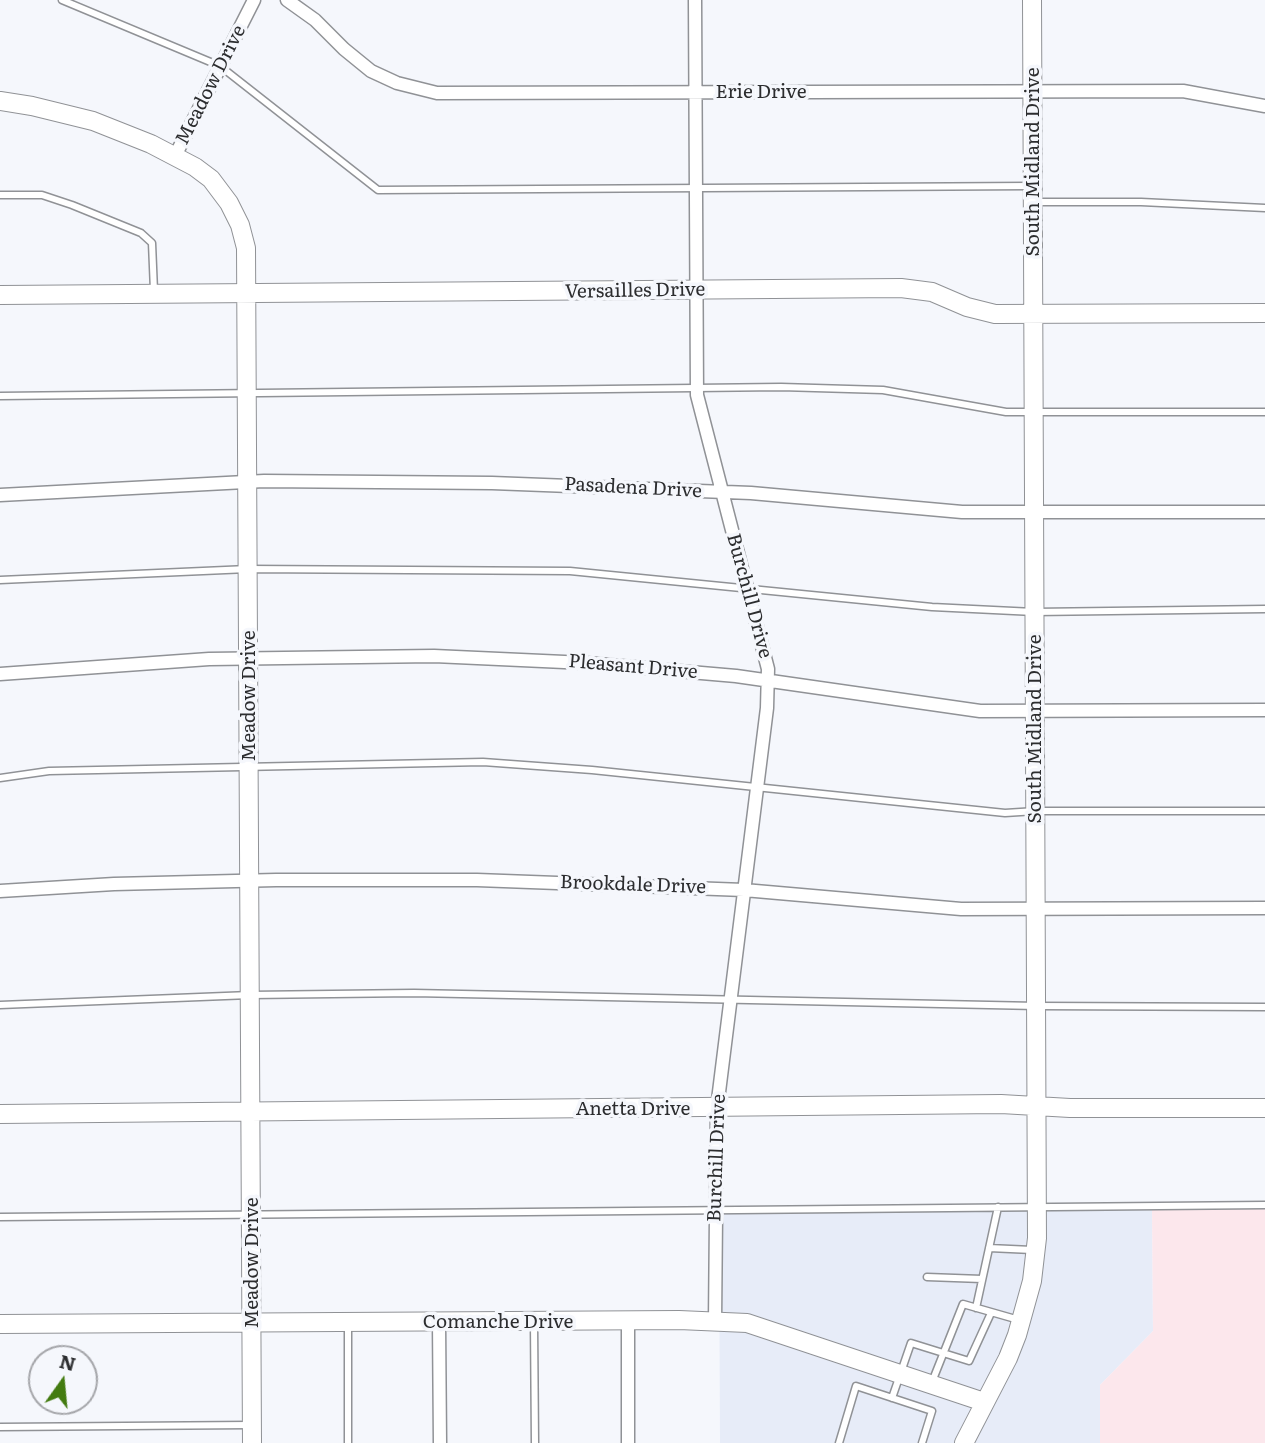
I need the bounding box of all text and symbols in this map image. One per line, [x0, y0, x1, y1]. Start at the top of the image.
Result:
street label: Meadow Drive [171, 21, 251, 149]
street label: South Midland Drive [1022, 68, 1044, 256]
street label: Erie Drive [716, 81, 806, 103]
street label: Versailles Drive [565, 278, 705, 304]
street label: Pasadena Drive [564, 473, 702, 503]
street label: Burchill Drive [721, 531, 777, 661]
street label: Meadow Drive [238, 630, 260, 762]
street label: South Midland Drive [1024, 635, 1046, 823]
street label: Pleasant Drive [567, 650, 699, 684]
street label: Brookdale Drive [559, 871, 707, 899]
street label: Burchill Drive [703, 1094, 731, 1222]
street label: Anetta Drive [576, 1098, 690, 1120]
street label: Meadow Drive [241, 1197, 263, 1329]
street label: Comanche Drive [423, 1311, 573, 1333]
north arrow [28, 1345, 98, 1415]
text: N [57, 1346, 79, 1377]

